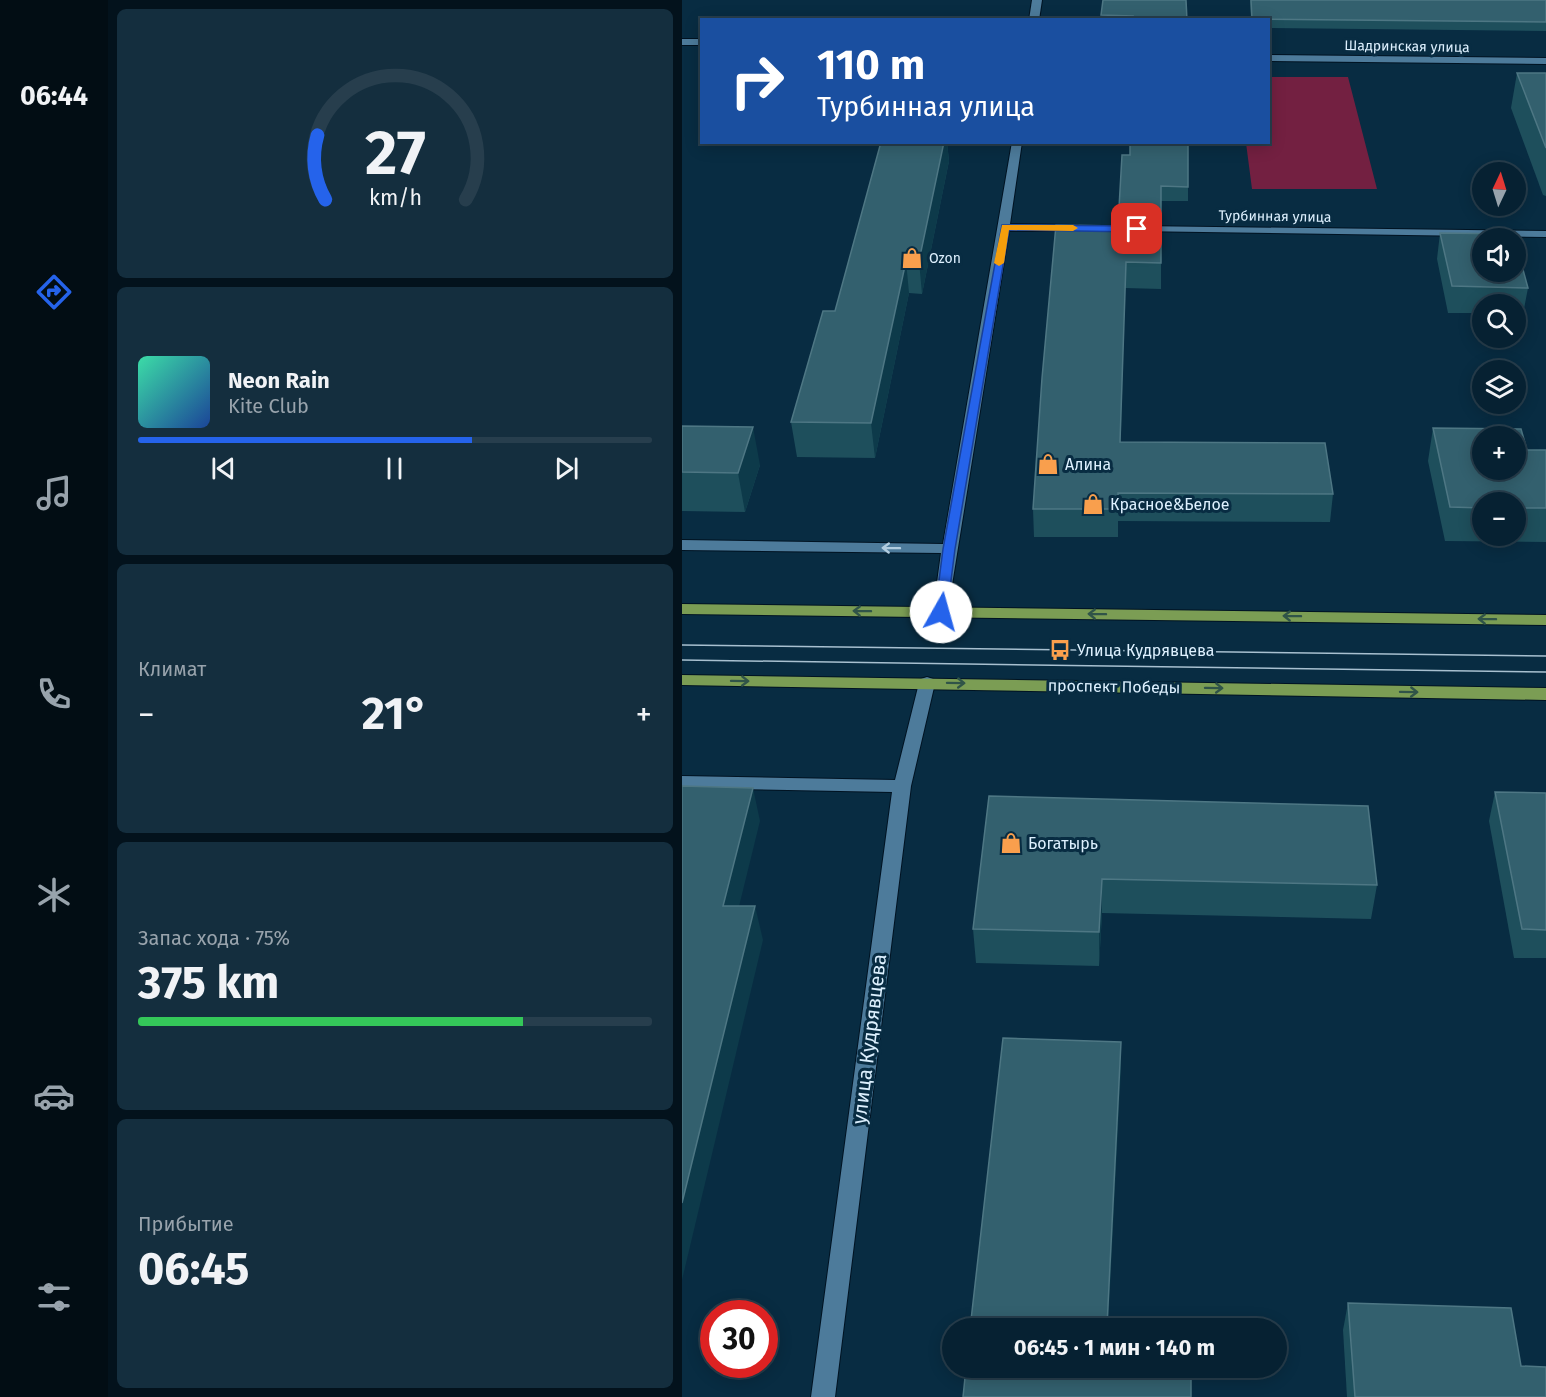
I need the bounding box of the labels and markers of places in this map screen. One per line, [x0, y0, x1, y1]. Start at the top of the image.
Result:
pin [1111, 203, 1162, 254]
shop icon: Ozon [900, 246, 924, 270]
place label: Ozon [929, 250, 961, 267]
shop icon: Алина [1036, 452, 1060, 476]
place label: Алина [1065, 455, 1111, 474]
shop icon: Красное&Белое [1081, 492, 1105, 516]
place label: Красное&Белое [1110, 495, 1229, 514]
bus stop icon: Улица Кудрявцева [1048, 638, 1072, 662]
place label: Улица Кудрявцева [1077, 641, 1215, 660]
shop icon: Богатырь [999, 831, 1023, 855]
place label: Богатырь [1028, 834, 1098, 853]

